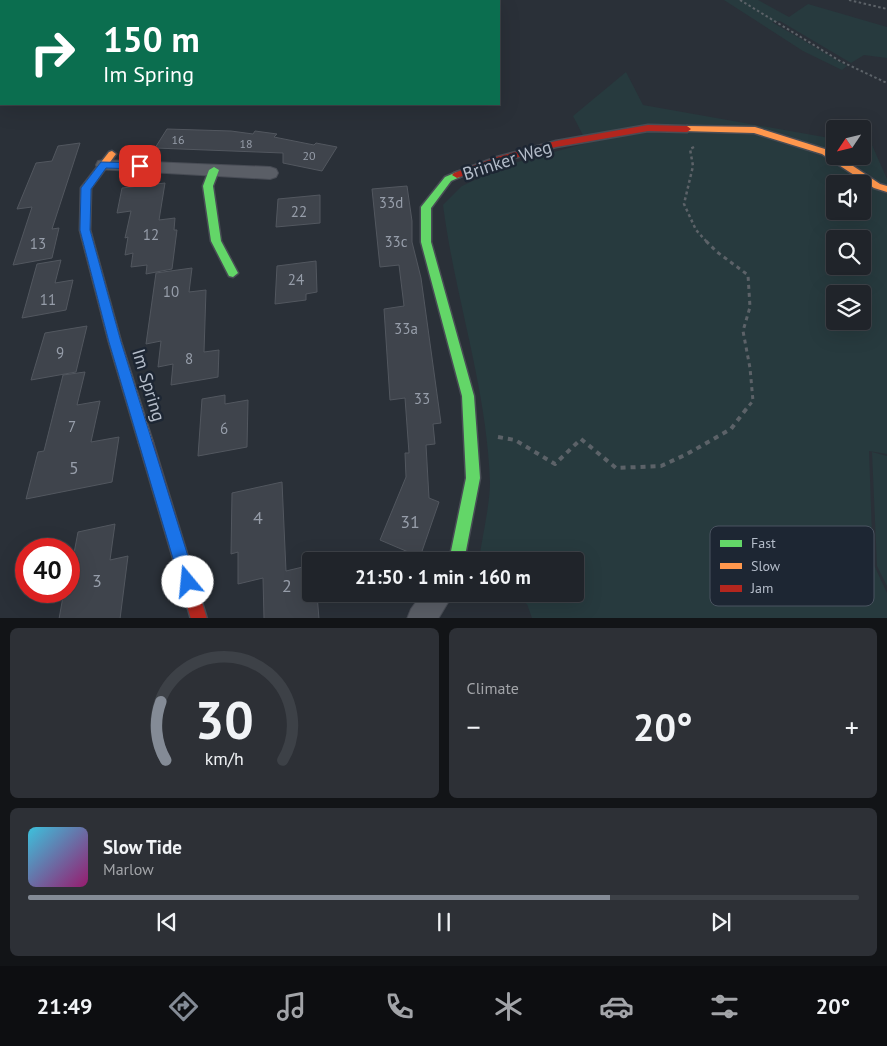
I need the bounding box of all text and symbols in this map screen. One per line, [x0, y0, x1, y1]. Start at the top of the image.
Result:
text: 150 m [103, 16, 200, 62]
icon: right [20, 20, 85, 85]
text: Im Spring [103, 60, 194, 88]
north arrow [826, 120, 871, 165]
map controls [826, 120, 871, 330]
house number: 16 [171, 132, 185, 147]
street label: Brinker Weg [460, 135, 554, 185]
house number: 18 [239, 136, 253, 151]
pin [119, 145, 161, 187]
house number: 20 [302, 148, 316, 163]
icon: arrive [126, 152, 154, 180]
button: sound [826, 175, 871, 220]
house number: 33d [379, 193, 403, 212]
house number: 22 [291, 202, 307, 221]
house number: 12 [143, 225, 159, 244]
button: search [826, 230, 871, 275]
house number: 33c [384, 232, 408, 251]
house number: 13 [30, 234, 46, 253]
house number: 24 [288, 270, 304, 289]
house number: 10 [163, 282, 179, 301]
button: layers [826, 285, 871, 330]
house number: 11 [40, 290, 56, 309]
house number: 33a [394, 319, 418, 338]
house number: 9 [56, 343, 64, 362]
street label: Im Spring [127, 346, 171, 424]
house number: 8 [185, 349, 193, 368]
house number: 33 [414, 389, 430, 408]
house number: 7 [68, 417, 76, 436]
house number: 6 [220, 419, 228, 438]
house number: 5 [69, 456, 79, 479]
house number: 4 [253, 506, 263, 529]
house number: 31 [400, 510, 420, 533]
legend [710, 526, 874, 606]
text: Fast [751, 534, 776, 552]
speed limit sign: 40 [15, 538, 80, 603]
position arrow [161, 555, 213, 607]
text: Slow [751, 557, 781, 575]
text: 21:50 · 1 min · 160 m [355, 565, 531, 589]
house number: 3 [92, 569, 102, 592]
house number: 2 [282, 574, 292, 597]
text: Jam [750, 579, 773, 597]
text: Climate [467, 678, 519, 698]
text: 30 [195, 686, 254, 753]
text: 20° [633, 702, 693, 751]
text: − [467, 708, 481, 745]
text: + [845, 708, 859, 745]
text: km/h [205, 747, 244, 770]
text: Slow Tide [103, 835, 182, 859]
text: Marlow [103, 859, 154, 879]
icon: previous [153, 908, 181, 936]
icon: pause [430, 908, 458, 936]
icon: next [707, 908, 735, 936]
icon: directions [166, 989, 201, 1024]
icon: music [274, 989, 309, 1024]
icon: phone [382, 989, 417, 1024]
icon: climate [491, 989, 526, 1024]
icon: car [599, 989, 634, 1024]
icon: filters [707, 989, 742, 1024]
text: 21:49 [37, 992, 92, 1020]
text: 20° [816, 992, 850, 1020]

